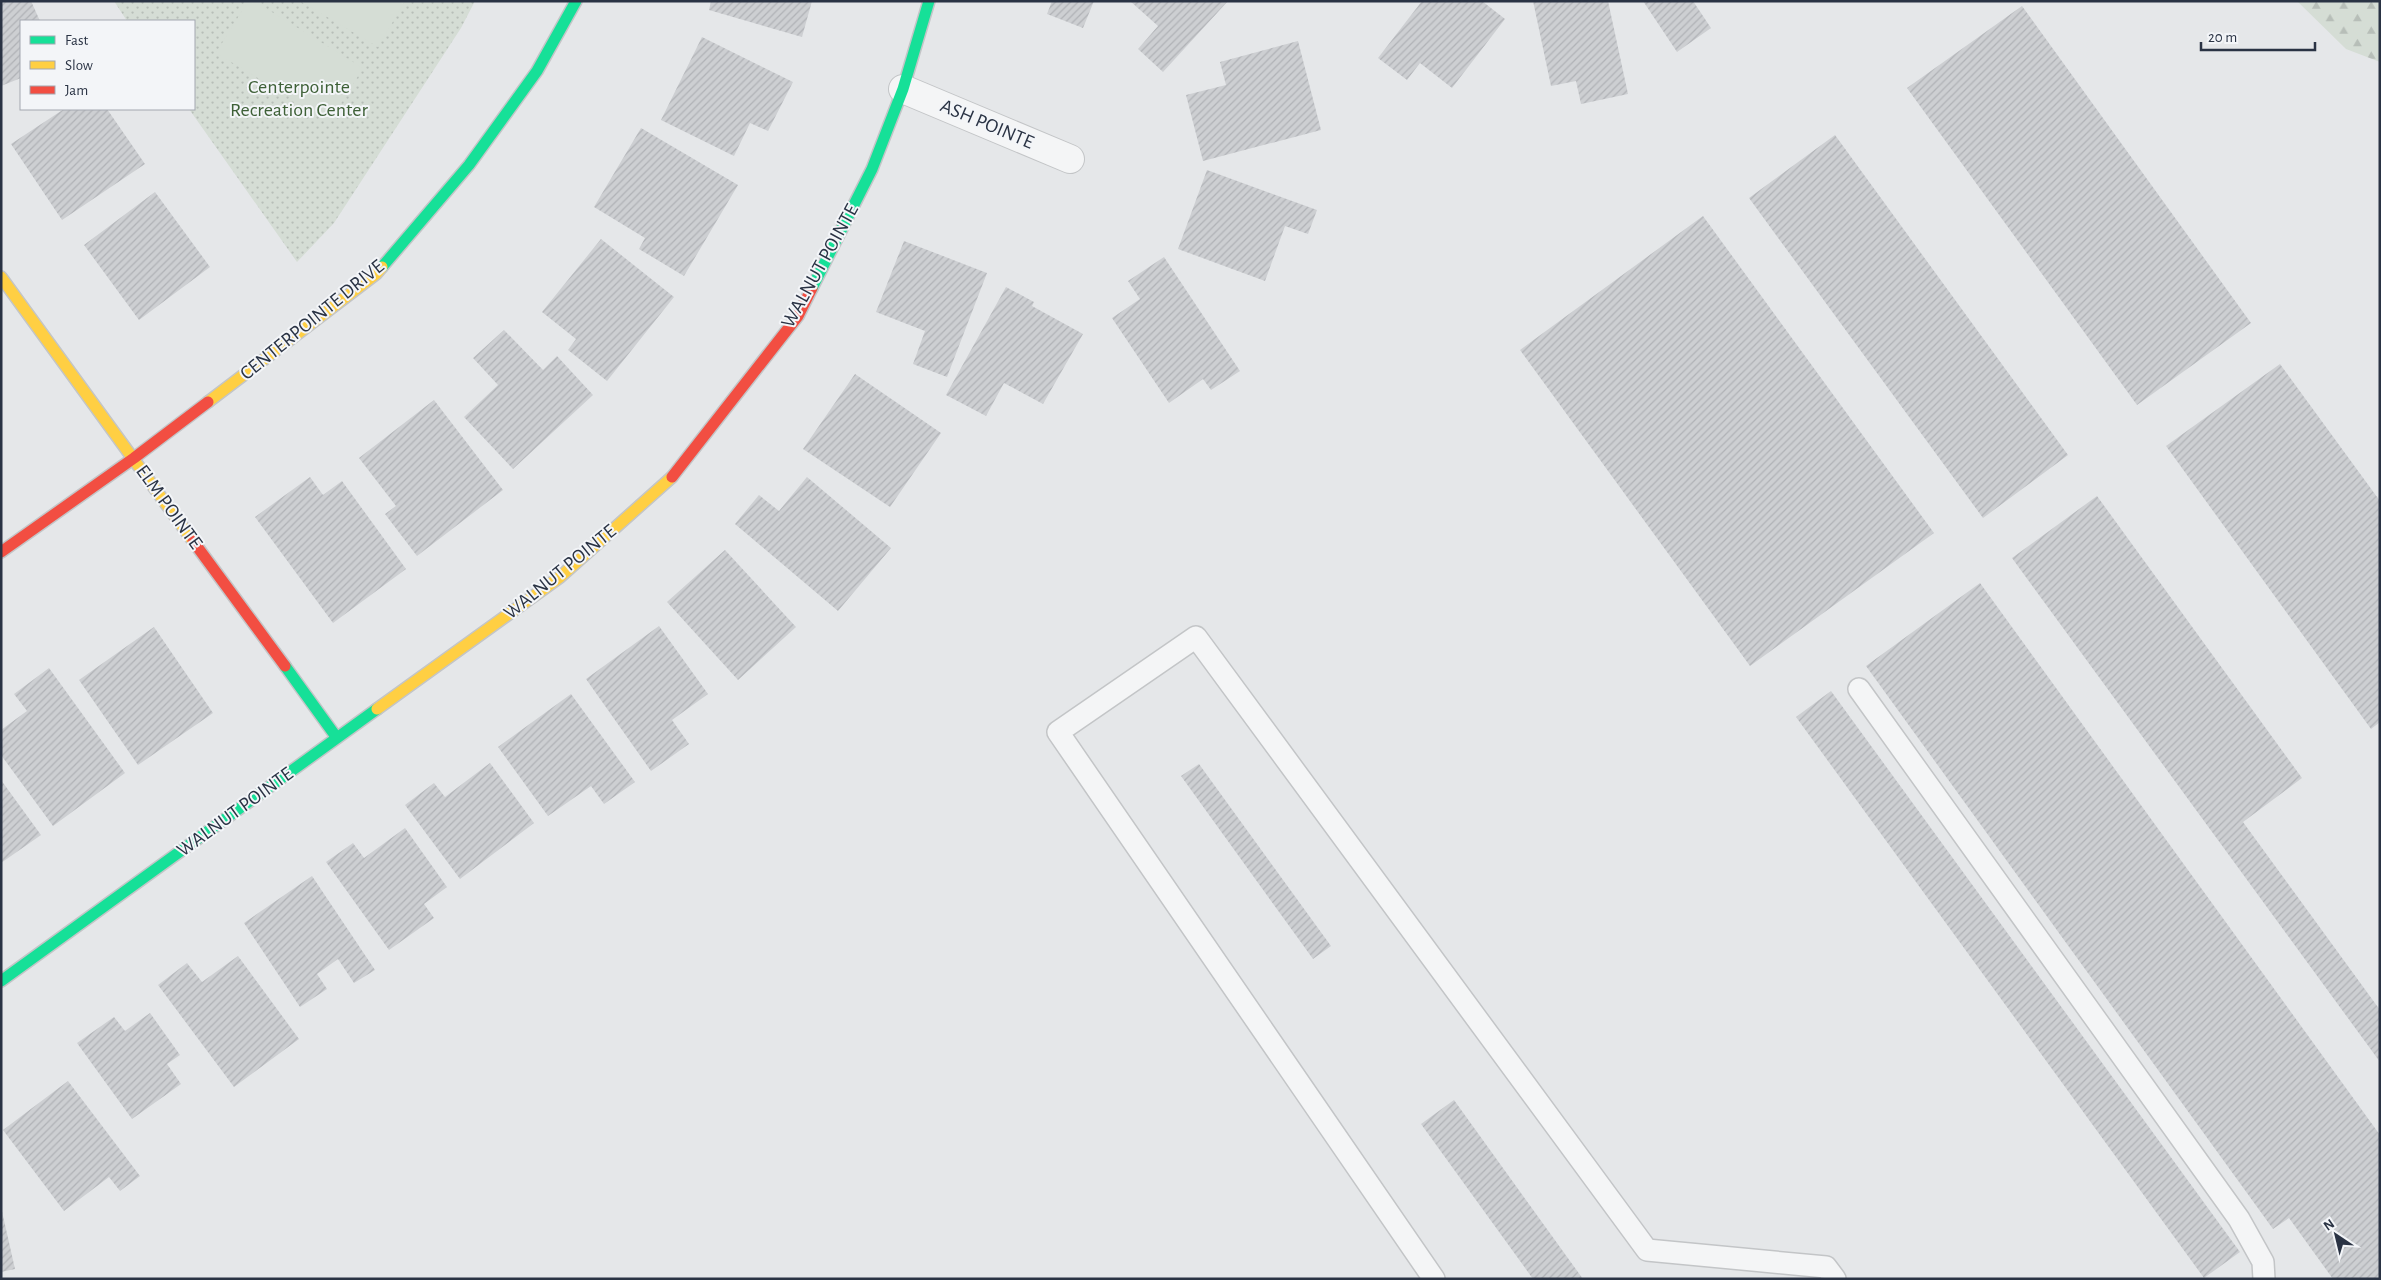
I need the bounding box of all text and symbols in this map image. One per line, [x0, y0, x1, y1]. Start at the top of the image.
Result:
legend [20, 20, 195, 110]
scale bar [2201, 20, 2315, 52]
text: 20 m [2208, 30, 2237, 45]
text: Fast [65, 33, 89, 48]
text: Slow [65, 58, 93, 73]
park label: Centerpointe Recreation Center [230, 77, 368, 120]
text: Jam [65, 83, 88, 98]
street label: ASH POINTE [937, 95, 1037, 153]
street label: WALNUT POINTE [778, 201, 862, 331]
street label: CENTERPOINTE DRIVE [236, 256, 388, 384]
street label: ELM POINTE [132, 461, 206, 553]
street label: WALNUT POINTE [500, 521, 620, 623]
street label: WALNUT POINTE [173, 763, 297, 861]
north arrow [2311, 1210, 2361, 1260]
text: N [2321, 1217, 2337, 1234]

